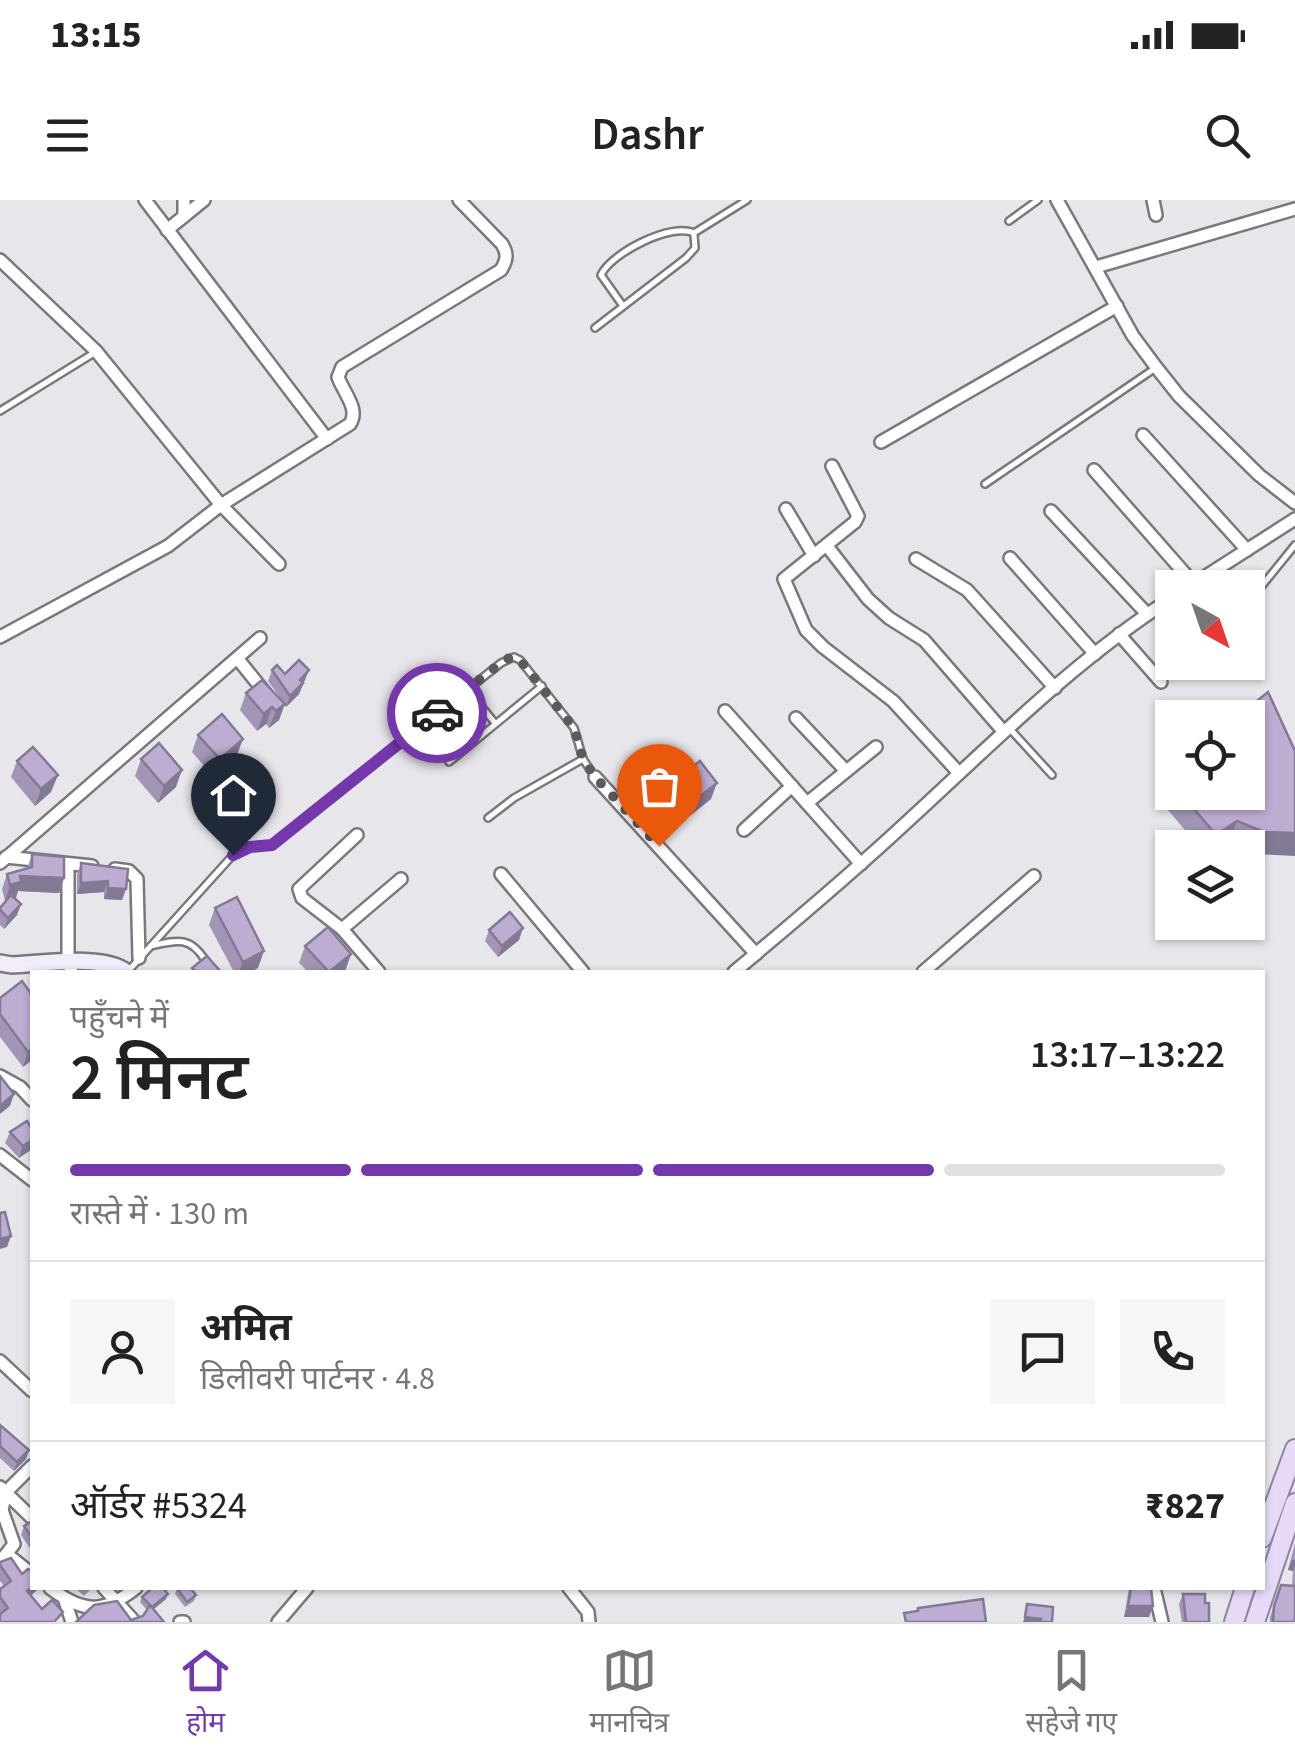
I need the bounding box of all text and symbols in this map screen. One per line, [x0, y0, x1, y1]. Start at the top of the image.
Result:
text: 13:15 [50, 8, 142, 62]
text: Dashr [591, 103, 704, 167]
icon: menu [40, 108, 95, 163]
icon: search [1200, 108, 1255, 163]
north arrow [1155, 570, 1265, 680]
map controls [1155, 570, 1265, 940]
courier [387, 663, 487, 763]
icon: car [410, 686, 465, 741]
button: locate [1155, 700, 1265, 810]
pin [617, 744, 702, 847]
pin [191, 753, 276, 856]
icon: bag [632, 759, 687, 814]
icon: home [206, 768, 261, 823]
button: layers [1155, 830, 1265, 940]
text: पहुँचने में [70, 995, 169, 1041]
text: 13:17–13:22 [1030, 1028, 1225, 1082]
text: 2 मिनट [70, 1032, 248, 1125]
text: रास्ते में · 130 m [70, 1191, 249, 1237]
button: person [70, 1299, 175, 1404]
button: chat [990, 1299, 1095, 1404]
button: phone [1120, 1299, 1225, 1404]
text: अमित [200, 1301, 292, 1355]
text: डिलीवरी पार्टनर · 4.8 [200, 1356, 435, 1402]
text: ऑर्डर #5324 [70, 1479, 247, 1533]
text: ₹827 [1145, 1479, 1225, 1533]
tab: होम [178, 1643, 233, 1743]
tab: मानचित्र [589, 1643, 669, 1743]
tab: सहेजे गए [1025, 1643, 1117, 1743]

